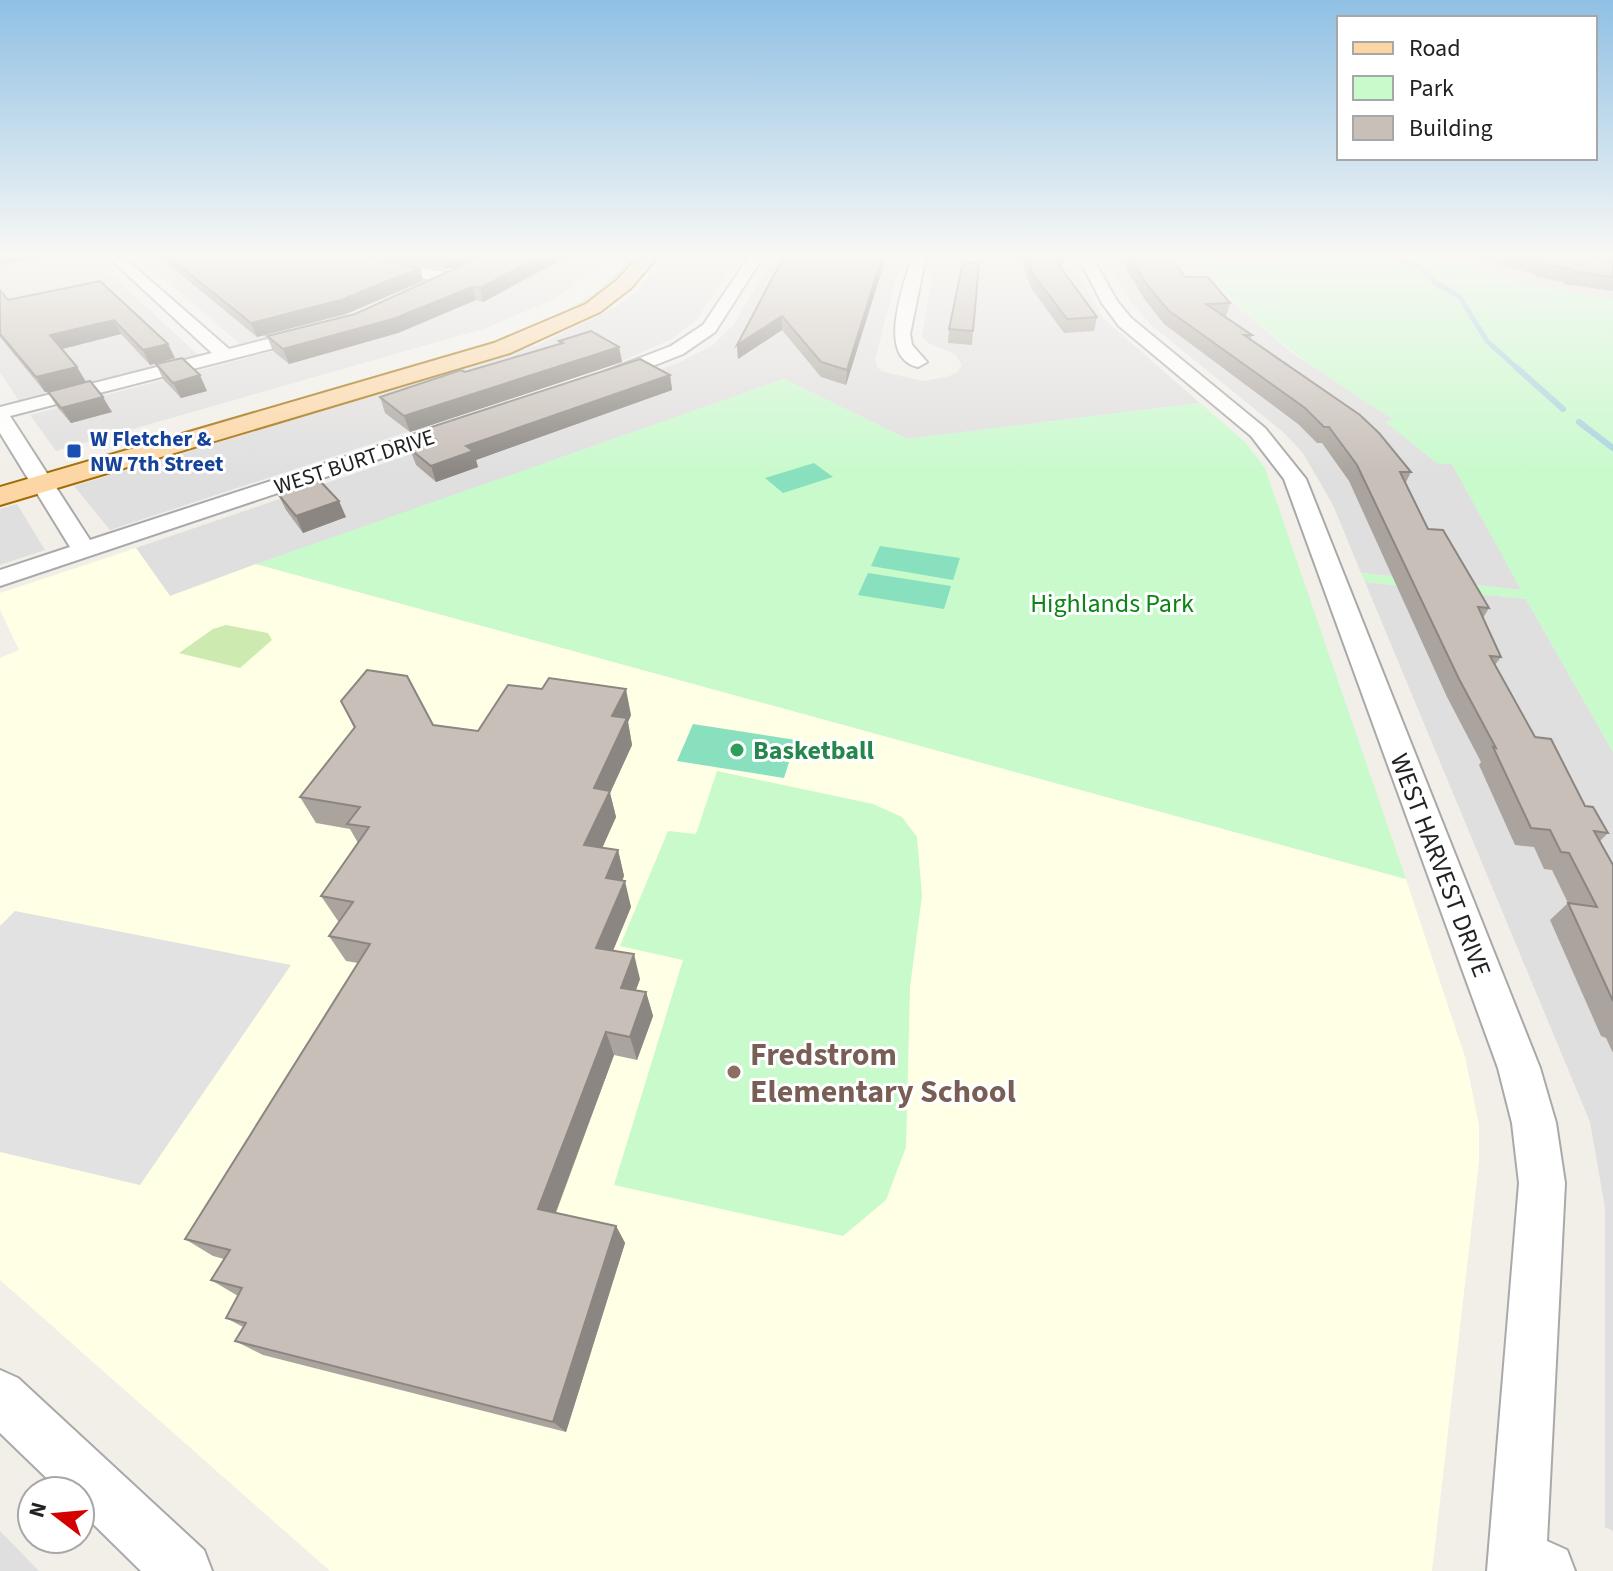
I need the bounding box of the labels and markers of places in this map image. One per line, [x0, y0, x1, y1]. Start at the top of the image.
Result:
place label: W Fletcher & NW 7th Street [90, 423, 224, 480]
marker: W Fletcher & NW 7th Street [65, 442, 83, 460]
place label: Basketball [753, 732, 874, 769]
marker: Basketball [728, 741, 746, 759]
place label: Fredstrom Elementary School [750, 1032, 1016, 1115]
marker: Fredstrom Elementary School [725, 1063, 743, 1081]

